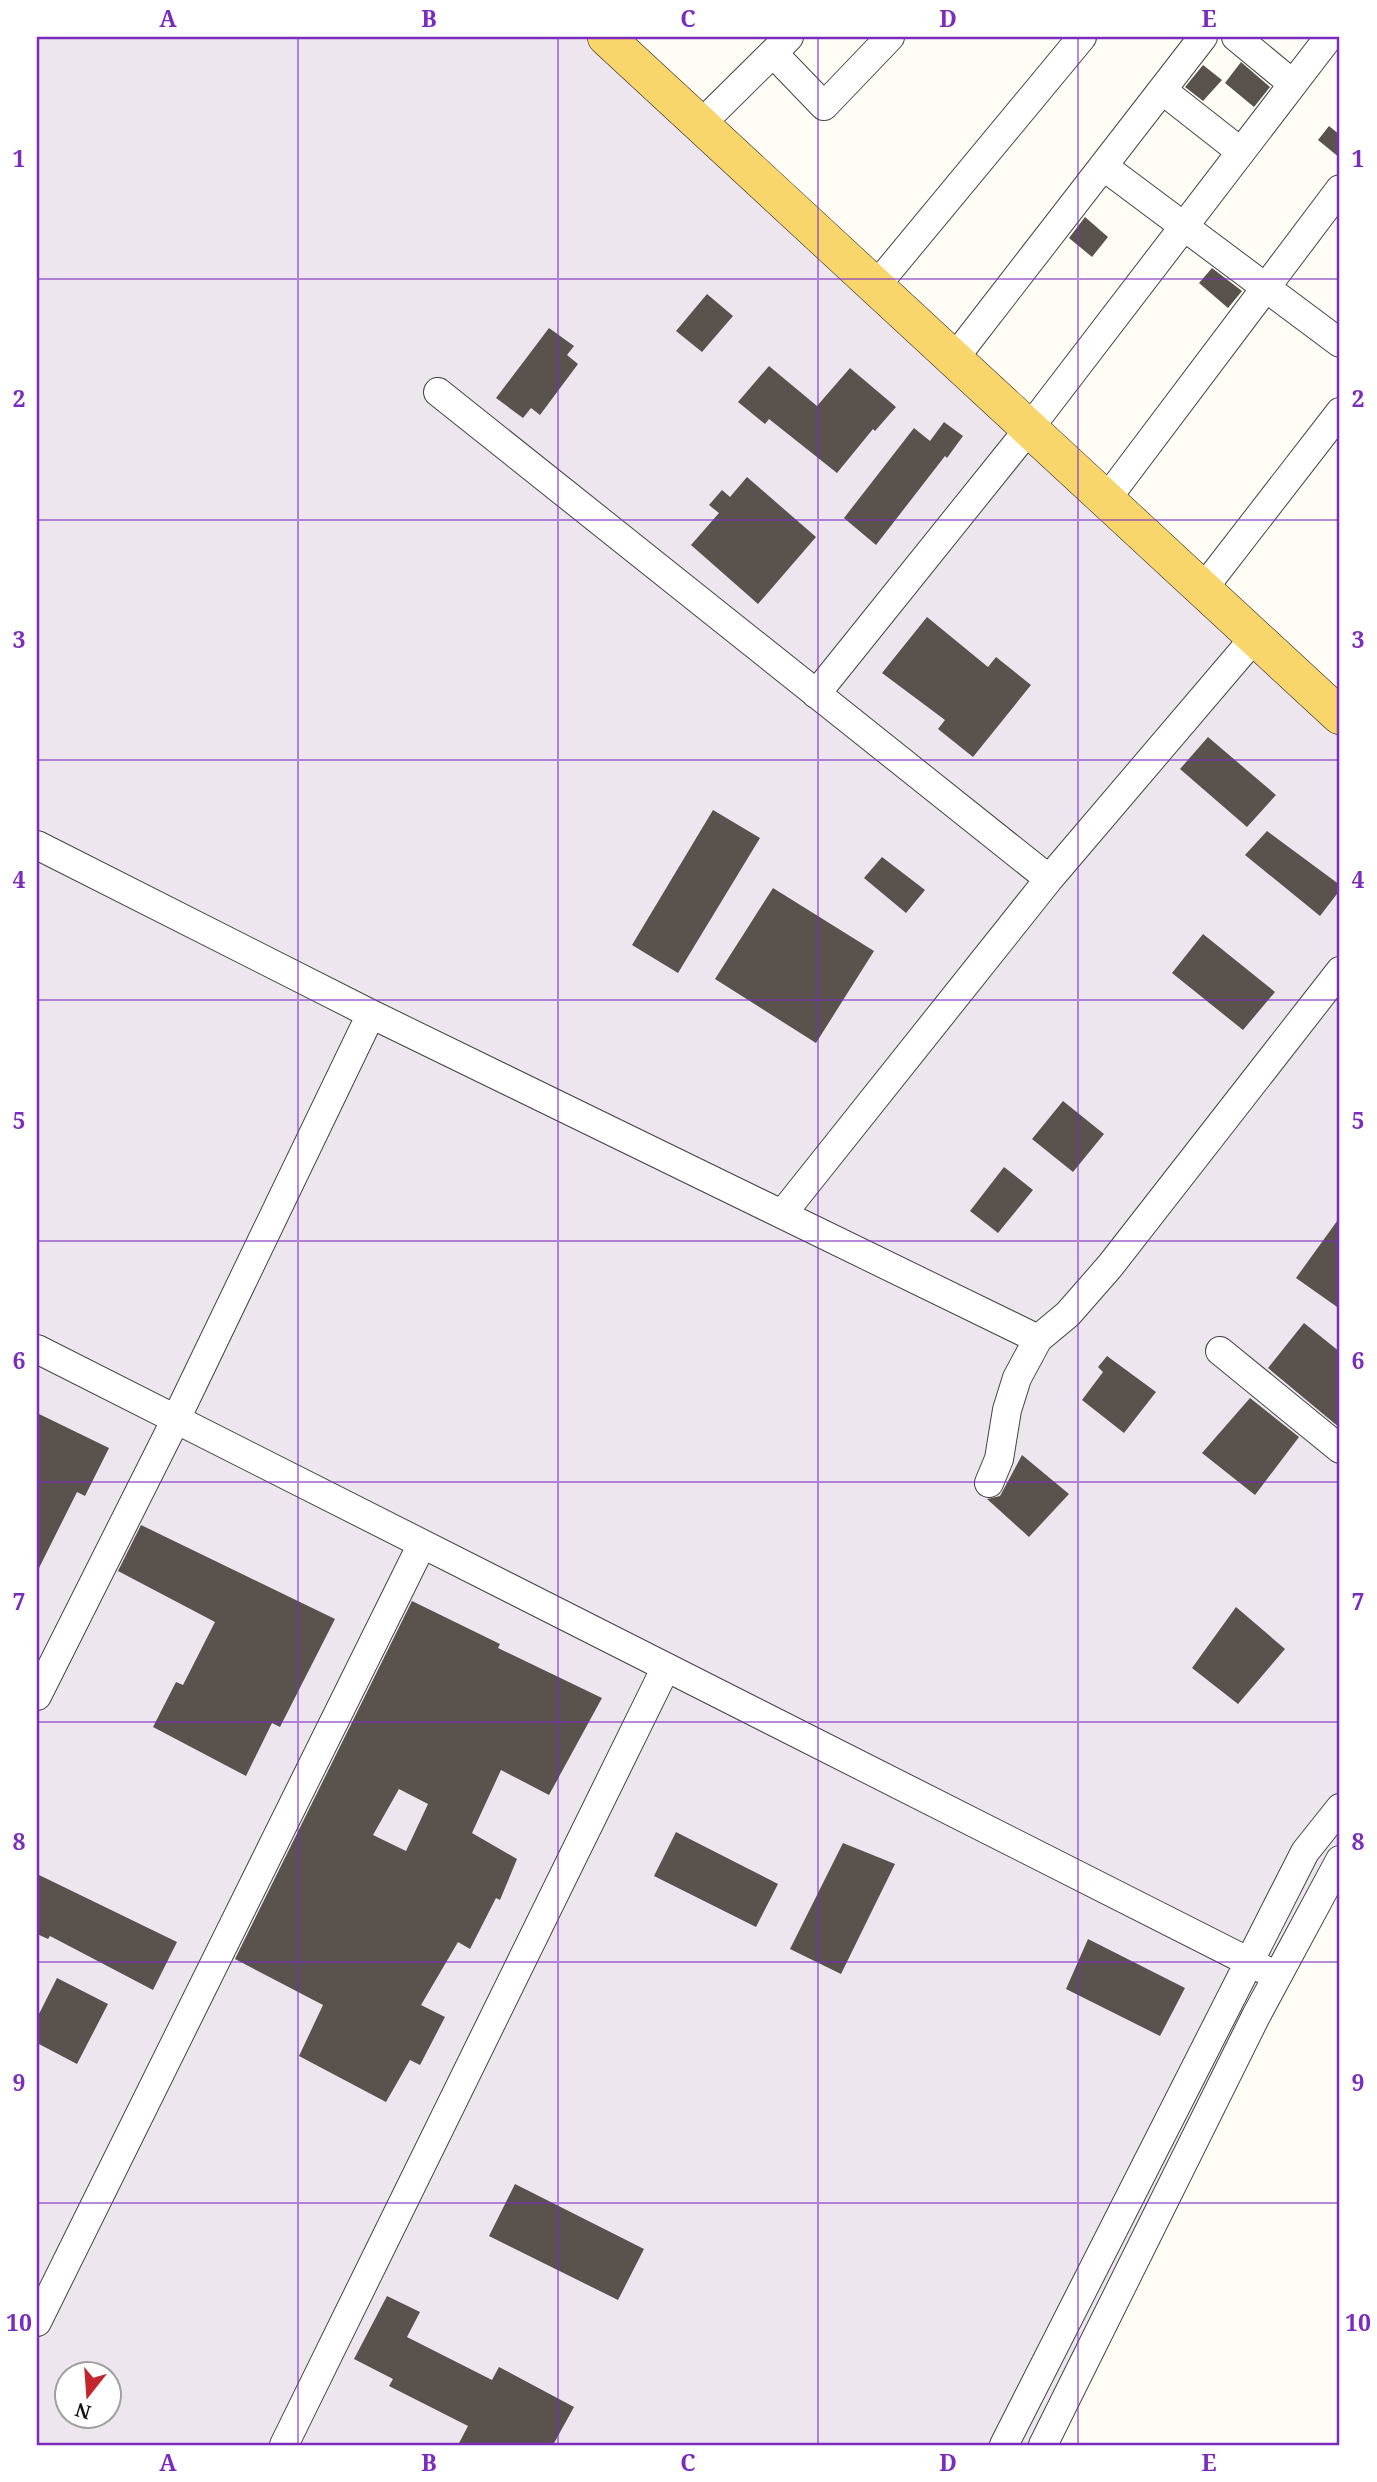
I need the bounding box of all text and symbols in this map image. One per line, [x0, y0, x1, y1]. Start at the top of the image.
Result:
text: A [159, 2, 177, 34]
text: B [421, 2, 437, 34]
text: C [680, 2, 696, 34]
text: D [939, 2, 957, 34]
text: E [1201, 2, 1217, 34]
text: 1 [13, 142, 26, 174]
text: 1 [1352, 142, 1365, 174]
text: 2 [13, 382, 26, 414]
text: 2 [1352, 382, 1365, 414]
text: 3 [13, 623, 26, 655]
text: 3 [1352, 623, 1365, 655]
text: 4 [13, 863, 26, 895]
text: 4 [1352, 863, 1365, 895]
text: 5 [13, 1104, 26, 1136]
text: 5 [1352, 1104, 1365, 1136]
text: 6 [13, 1344, 26, 1376]
text: 6 [1352, 1344, 1365, 1376]
text: 7 [13, 1585, 26, 1617]
text: 7 [1352, 1585, 1365, 1617]
text: 8 [13, 1825, 26, 1857]
text: 8 [1352, 1825, 1365, 1857]
text: 9 [13, 2066, 26, 2098]
text: 9 [1352, 2066, 1365, 2098]
text: 10 [6, 2306, 32, 2338]
text: 10 [1345, 2306, 1371, 2338]
north arrow [52, 2360, 122, 2430]
text: N [72, 2397, 94, 2426]
text: A [159, 2446, 177, 2478]
text: B [421, 2446, 437, 2478]
text: C [680, 2446, 696, 2478]
text: D [939, 2446, 957, 2478]
text: E [1201, 2446, 1217, 2478]

